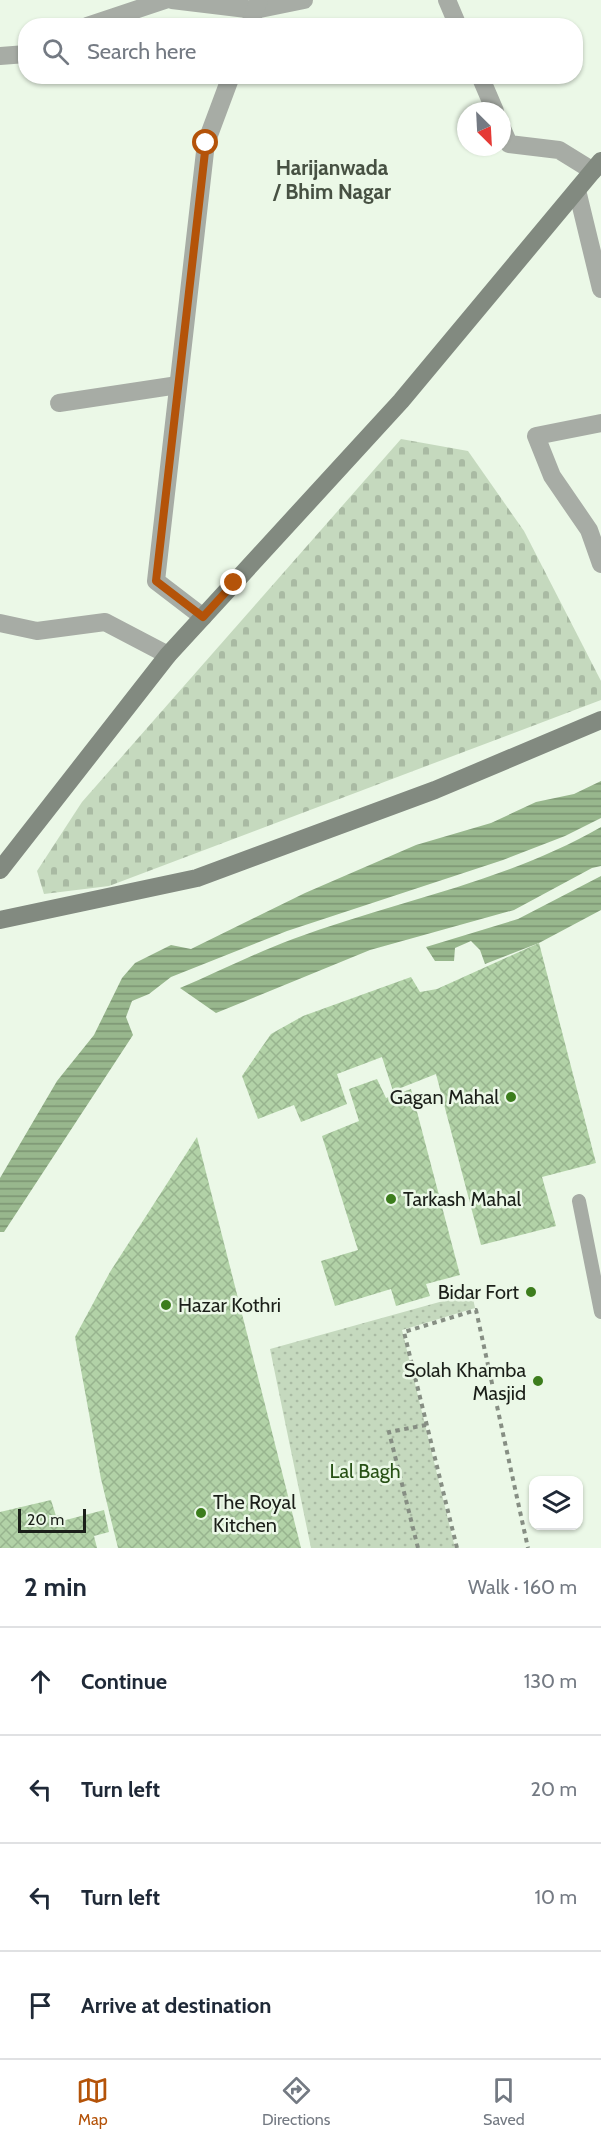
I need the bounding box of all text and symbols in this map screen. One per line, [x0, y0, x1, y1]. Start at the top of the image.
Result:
search box [18, 18, 583, 84]
icon: search [39, 35, 72, 68]
text: Search here [87, 38, 196, 65]
north arrow [457, 102, 511, 156]
route start [192, 129, 218, 155]
district label: Harijanwada / Bhim Nagar [272, 155, 391, 204]
route end [220, 569, 246, 595]
place label: Gagan Mahal [390, 1085, 499, 1109]
marker: Gagan Mahal [504, 1090, 518, 1104]
place label: Tarkash Mahal [403, 1187, 522, 1211]
marker: Tarkash Mahal [384, 1192, 398, 1206]
place label: Bidar Fort [438, 1280, 519, 1304]
marker: Bidar Fort [524, 1285, 538, 1299]
place label: Hazar Kothri [178, 1293, 281, 1317]
marker: Hazar Kothri [159, 1298, 173, 1312]
place label: Solah Khamba Masjid [404, 1358, 526, 1405]
marker: Solah Khamba Masjid [531, 1374, 545, 1388]
park label: Lal Bagh [329, 1459, 401, 1483]
map controls [529, 1476, 583, 1530]
button: layers [529, 1476, 583, 1530]
place label: The Royal Kitchen [213, 1490, 296, 1537]
scale bar [18, 1506, 86, 1534]
marker: The Royal Kitchen [194, 1506, 208, 1520]
text: 20 m [27, 1510, 64, 1529]
text: 2 min [24, 1571, 87, 1603]
text: Walk · 160 m [468, 1575, 577, 1599]
icon: ahead [24, 1665, 57, 1698]
text: Continue [81, 1668, 167, 1695]
text: 130 m [524, 1669, 577, 1693]
icon: left [24, 1773, 57, 1806]
text: Turn left [81, 1776, 160, 1803]
text: 20 m [531, 1777, 577, 1801]
icon: left [24, 1881, 57, 1914]
text: Turn left [81, 1884, 160, 1911]
text: 10 m [534, 1885, 577, 1909]
icon: arrive [24, 1989, 57, 2022]
text: Arrive at destination [81, 1992, 271, 2019]
tab: Map [76, 2074, 109, 2129]
tab: Directions [262, 2074, 330, 2129]
tab: Saved [483, 2074, 525, 2129]

